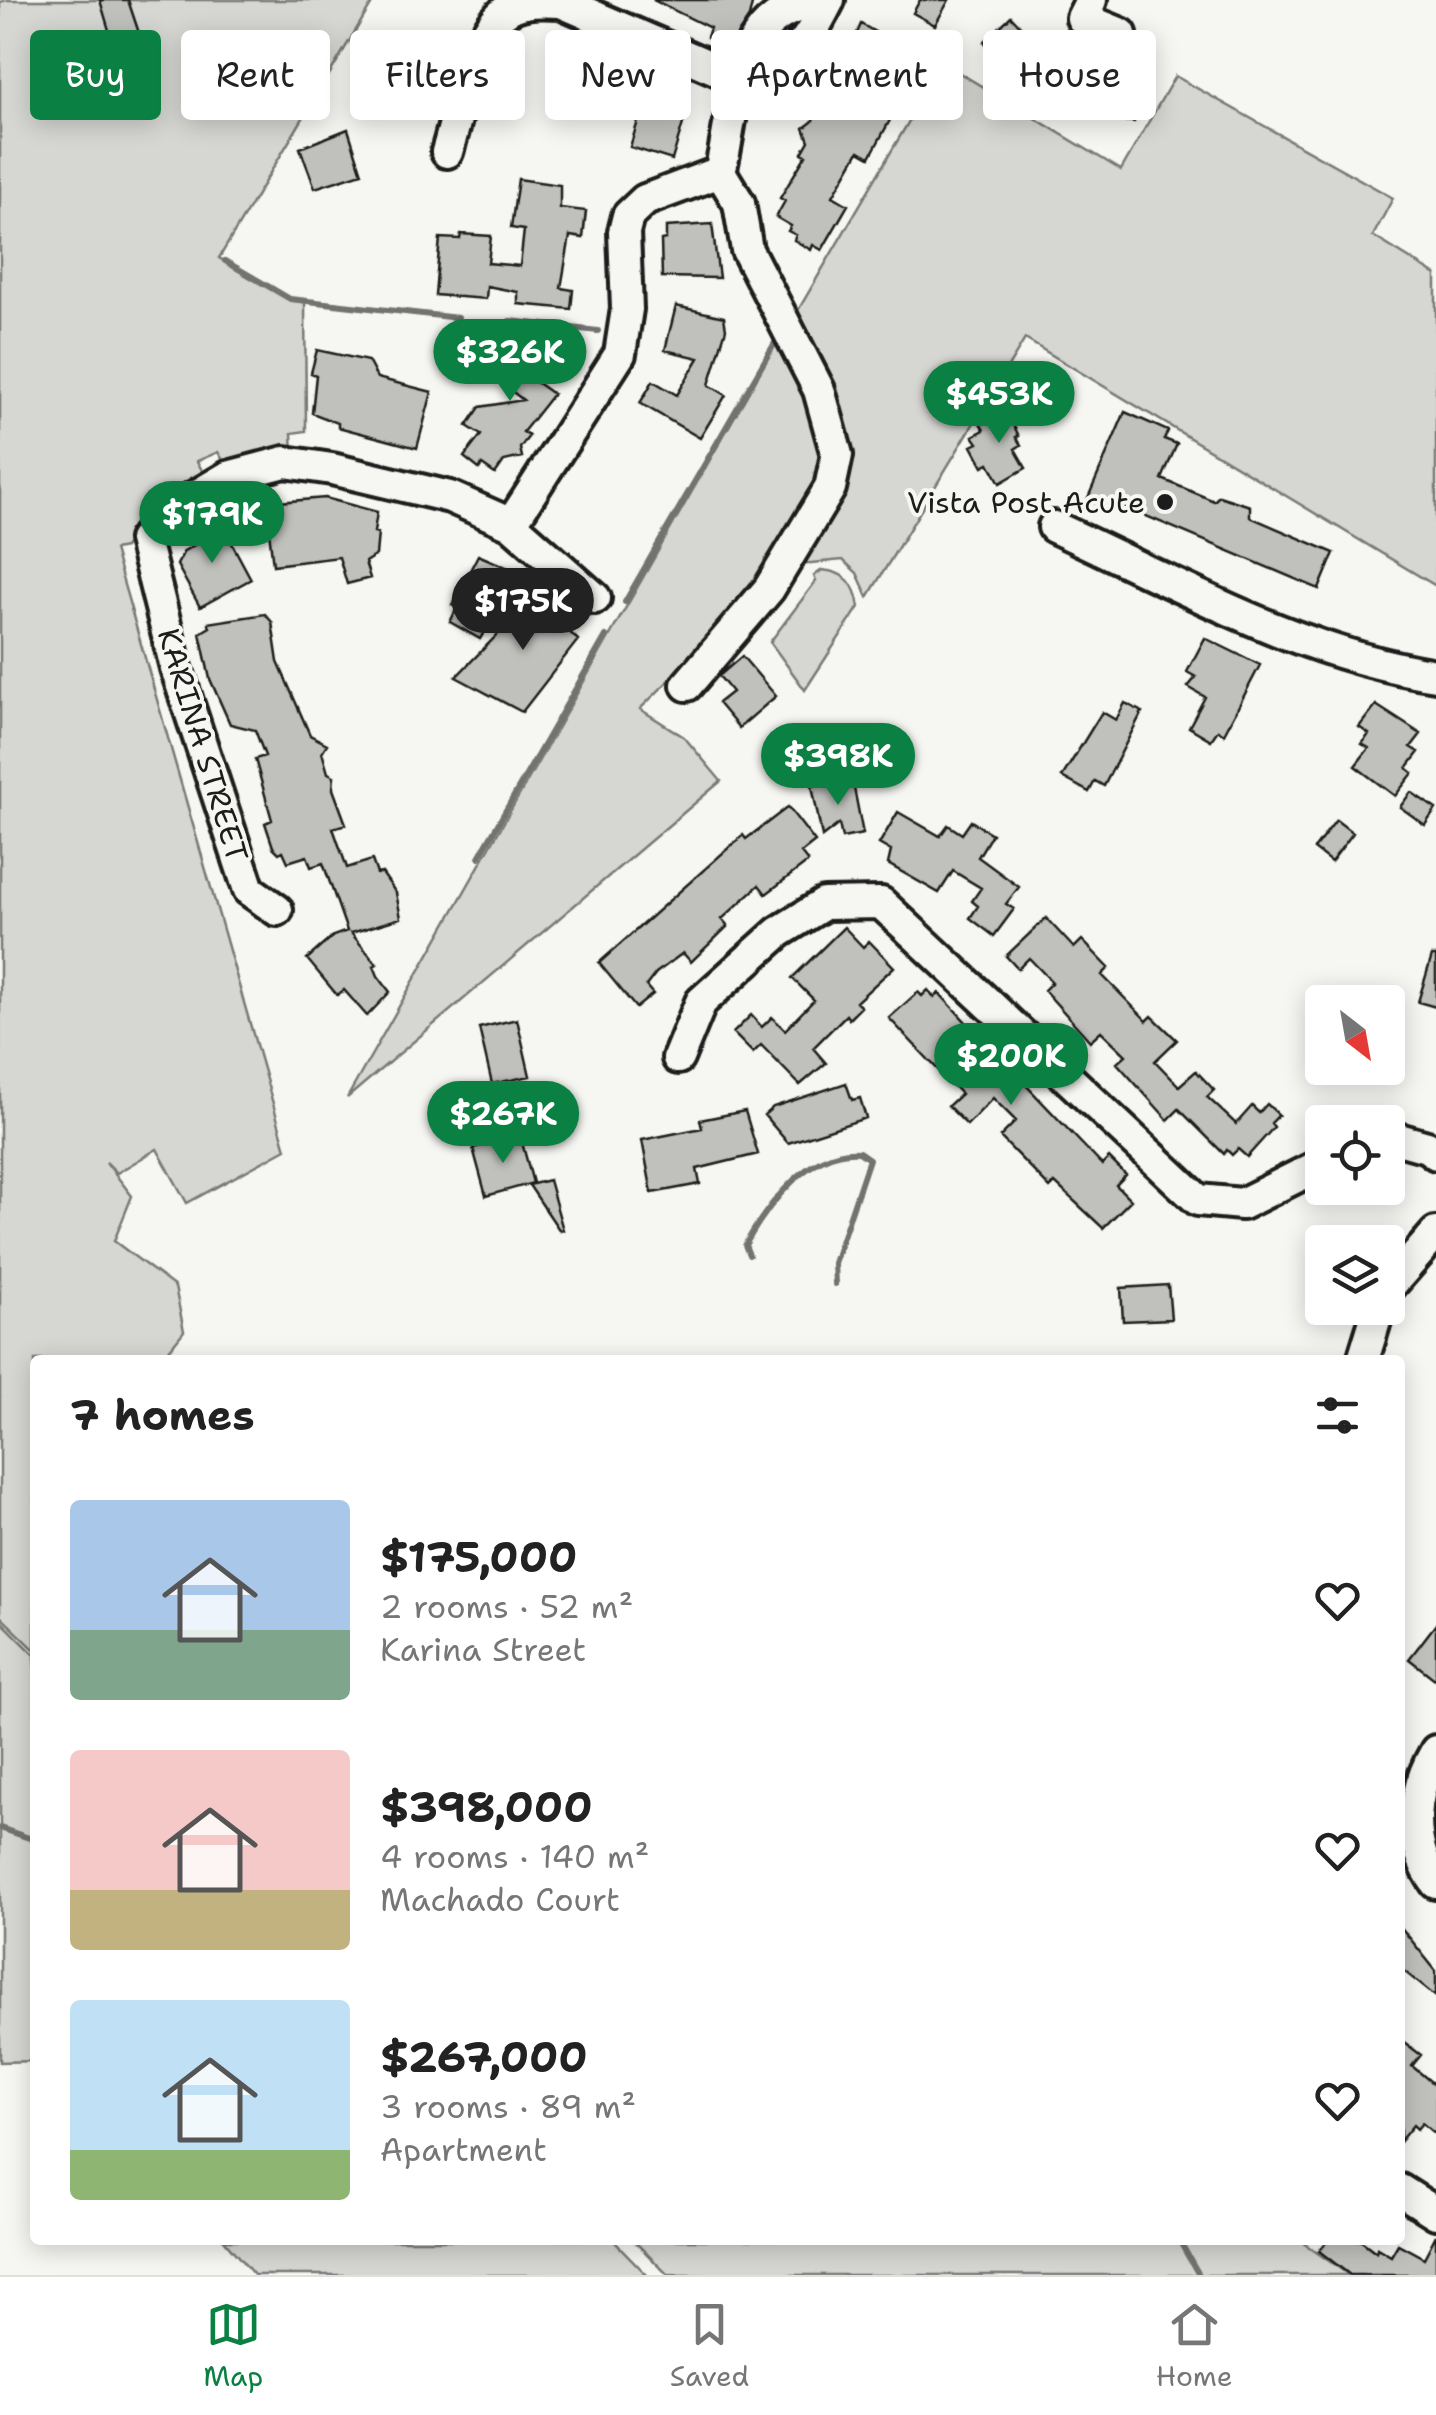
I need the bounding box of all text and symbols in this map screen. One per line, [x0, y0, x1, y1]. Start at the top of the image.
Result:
chip: Buy [30, 30, 161, 120]
chip: Rent [181, 30, 330, 120]
chip: Filters [350, 30, 525, 120]
chip: New [545, 30, 691, 120]
chip: Apartment [711, 30, 963, 120]
chip: House [983, 30, 1156, 120]
pin: $326K [440, 319, 580, 404]
text: $326K [455, 330, 565, 373]
pin: $453K [929, 361, 1069, 446]
text: $453K [946, 372, 1052, 415]
pin: $179K [142, 481, 282, 566]
place label: Vista Post Acute [907, 482, 1145, 523]
marker: Vista Post Acute [1154, 491, 1176, 513]
text: $179K [161, 492, 263, 535]
pin: $175K [453, 568, 593, 653]
text: $175K [474, 579, 572, 622]
street label: KARINA STREET [148, 623, 258, 867]
pin: $398K [768, 723, 908, 808]
text: $398K [783, 734, 893, 777]
north arrow [1305, 985, 1405, 1085]
map controls [1305, 985, 1405, 1325]
pin: $200K [941, 1023, 1081, 1108]
text: $200K [956, 1034, 1066, 1077]
pin: $267K [433, 1081, 573, 1166]
text: $267K [449, 1092, 557, 1135]
button: locate [1305, 1105, 1405, 1205]
button: layers [1305, 1225, 1405, 1325]
text: 7 homes [70, 1387, 255, 1443]
icon: filters [1310, 1388, 1365, 1443]
text: $175,000 [380, 1529, 577, 1585]
icon: home [150, 1540, 270, 1660]
icon: heart [1310, 1573, 1365, 1628]
text: 2 rooms · 52 m² [380, 1585, 633, 1628]
text: Karina Street [380, 1628, 586, 1671]
text: $398,000 [380, 1779, 593, 1835]
icon: home [150, 1790, 270, 1910]
icon: heart [1310, 1823, 1365, 1878]
text: 4 rooms · 140 m² [380, 1835, 649, 1878]
text: Machado Court [380, 1878, 620, 1921]
text: $267,000 [380, 2029, 588, 2085]
icon: home [150, 2040, 270, 2160]
icon: heart [1310, 2073, 1365, 2128]
text: 3 rooms · 89 m² [380, 2085, 636, 2128]
text: Apartment [380, 2128, 547, 2171]
tab: Map [203, 2297, 263, 2395]
tab: Saved [670, 2297, 749, 2395]
tab: Home [1156, 2297, 1233, 2395]

